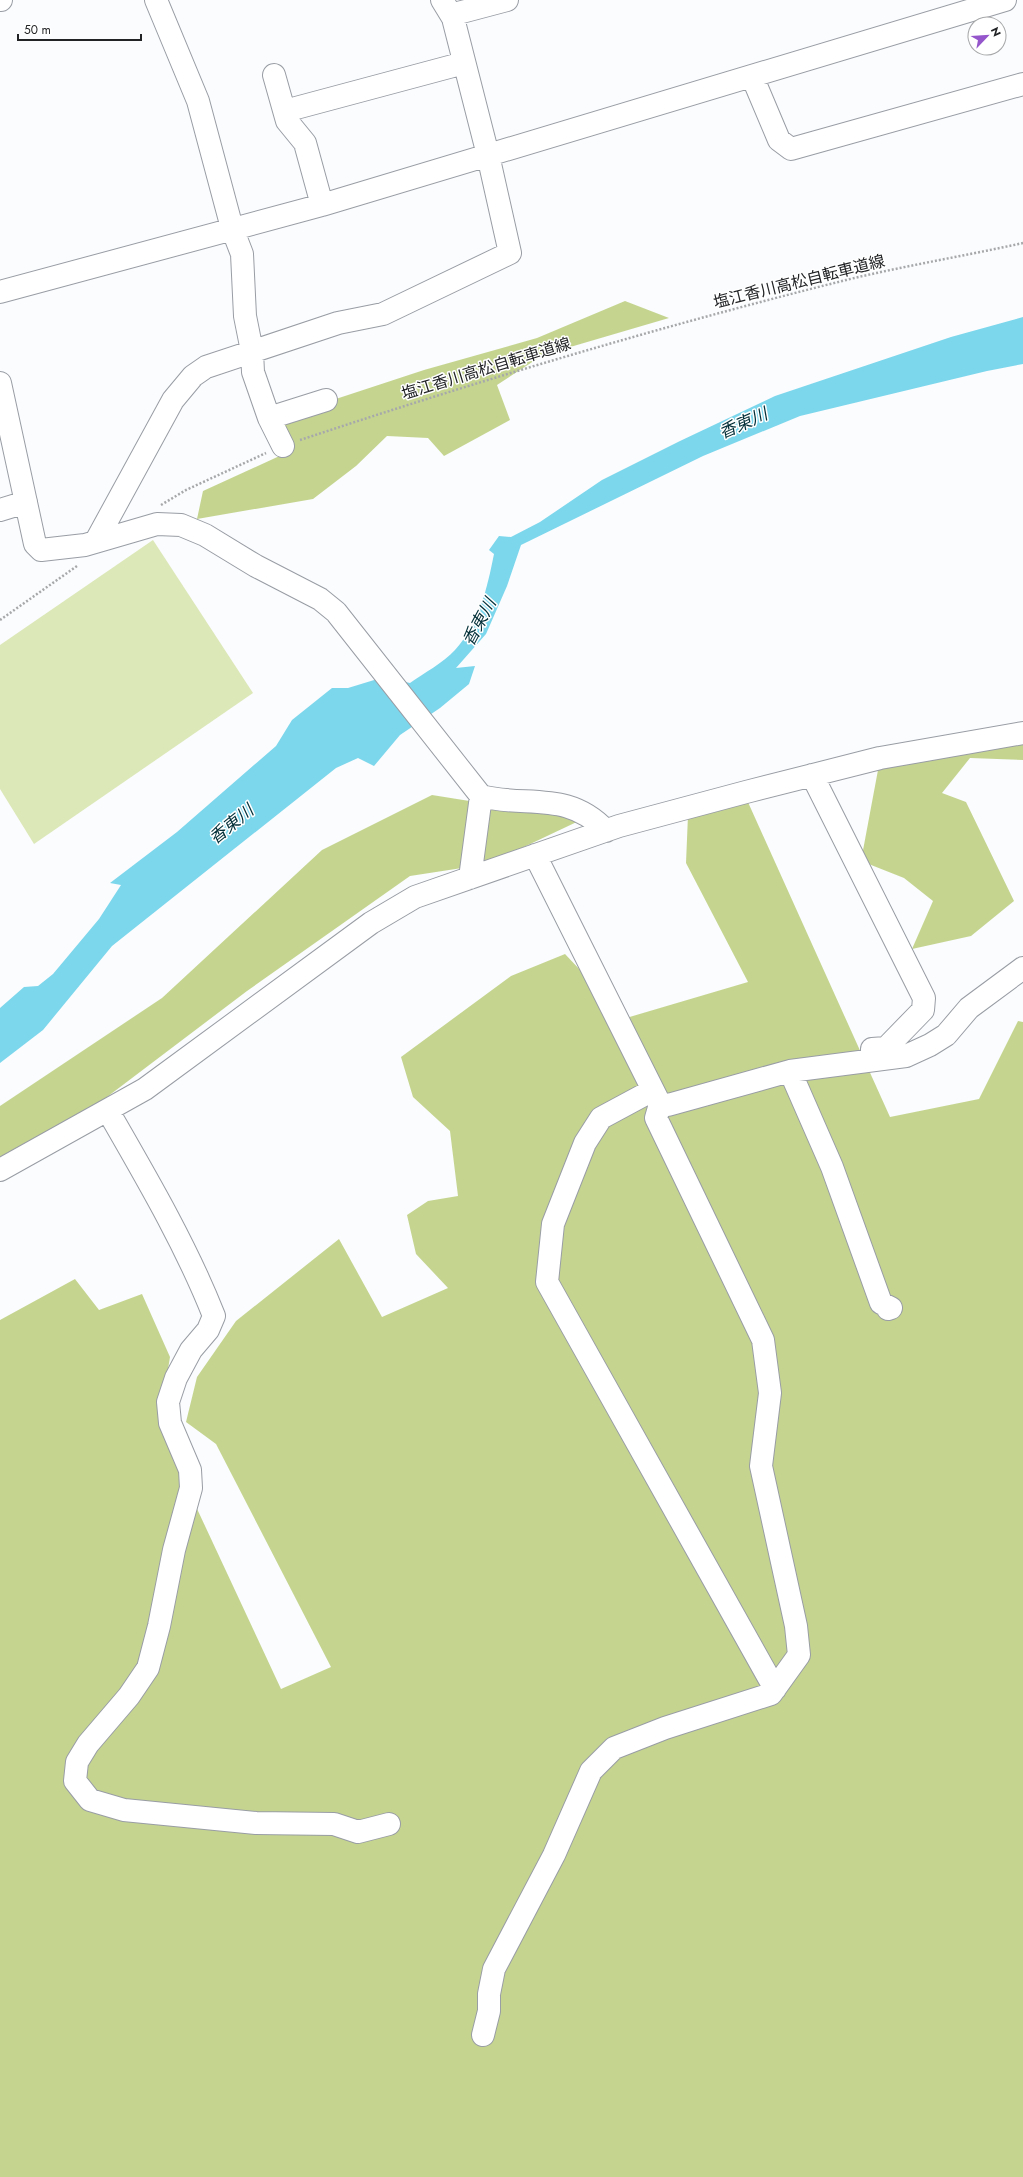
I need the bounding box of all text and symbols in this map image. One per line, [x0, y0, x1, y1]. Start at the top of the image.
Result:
scale bar [18, 16, 141, 42]
north arrow [967, 16, 1007, 56]
text: 50 m [24, 21, 51, 39]
text: N [987, 24, 1005, 39]
street label: 塩江香川高松自転車道線 [711, 249, 887, 314]
street label: 塩江香川高松自転車道線 [399, 332, 574, 405]
water label: 香東川 [715, 401, 773, 444]
water label: 香東川 [456, 592, 503, 650]
water label: 香東川 [204, 797, 260, 849]

